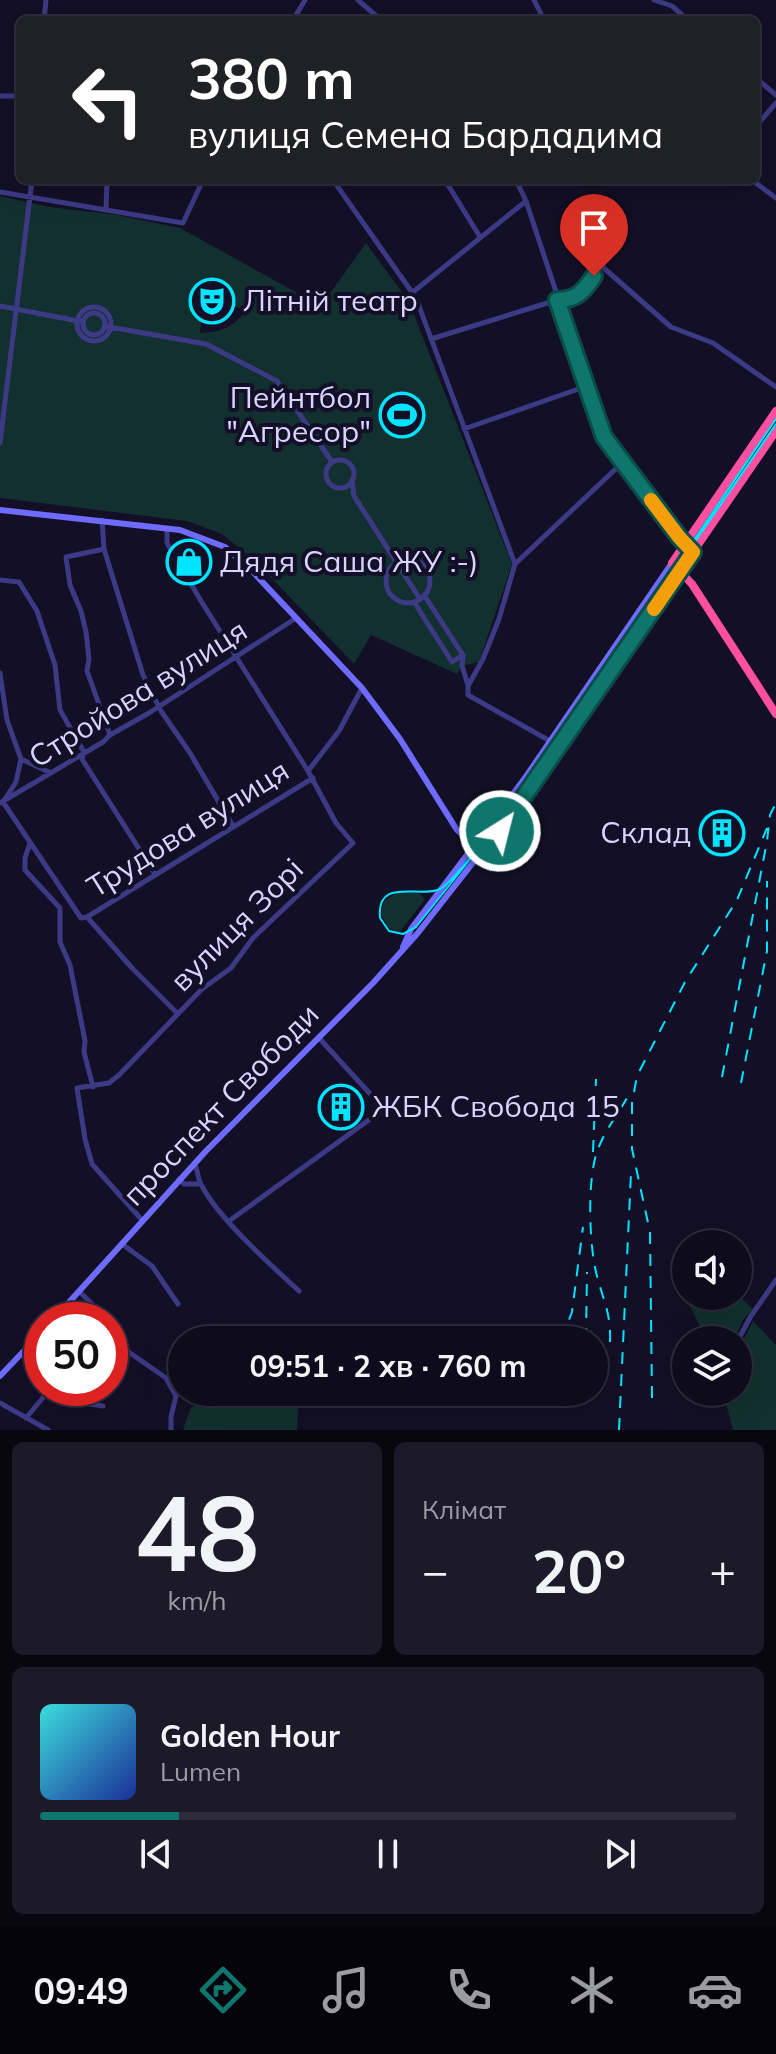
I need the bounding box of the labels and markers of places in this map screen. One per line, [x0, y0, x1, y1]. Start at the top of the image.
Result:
pin [560, 194, 628, 276]
theatre icon: Лiтнiй театр [188, 277, 236, 325]
place label: Лiтнiй театр [243, 281, 418, 319]
place label: Пейнтбол "Агресор" [226, 378, 371, 450]
sports icon: Пейнтбол "Агресор" [378, 391, 426, 439]
shop icon: Дядя Саша ЖУ :-) [165, 538, 213, 586]
place label: Дядя Саша ЖУ :-) [220, 542, 479, 580]
building icon: Склад [698, 809, 746, 857]
place label: Склад [600, 813, 691, 851]
building icon: ЖБК Свобода 15 [317, 1083, 365, 1131]
place label: ЖБК Свобода 15 [372, 1087, 620, 1125]

